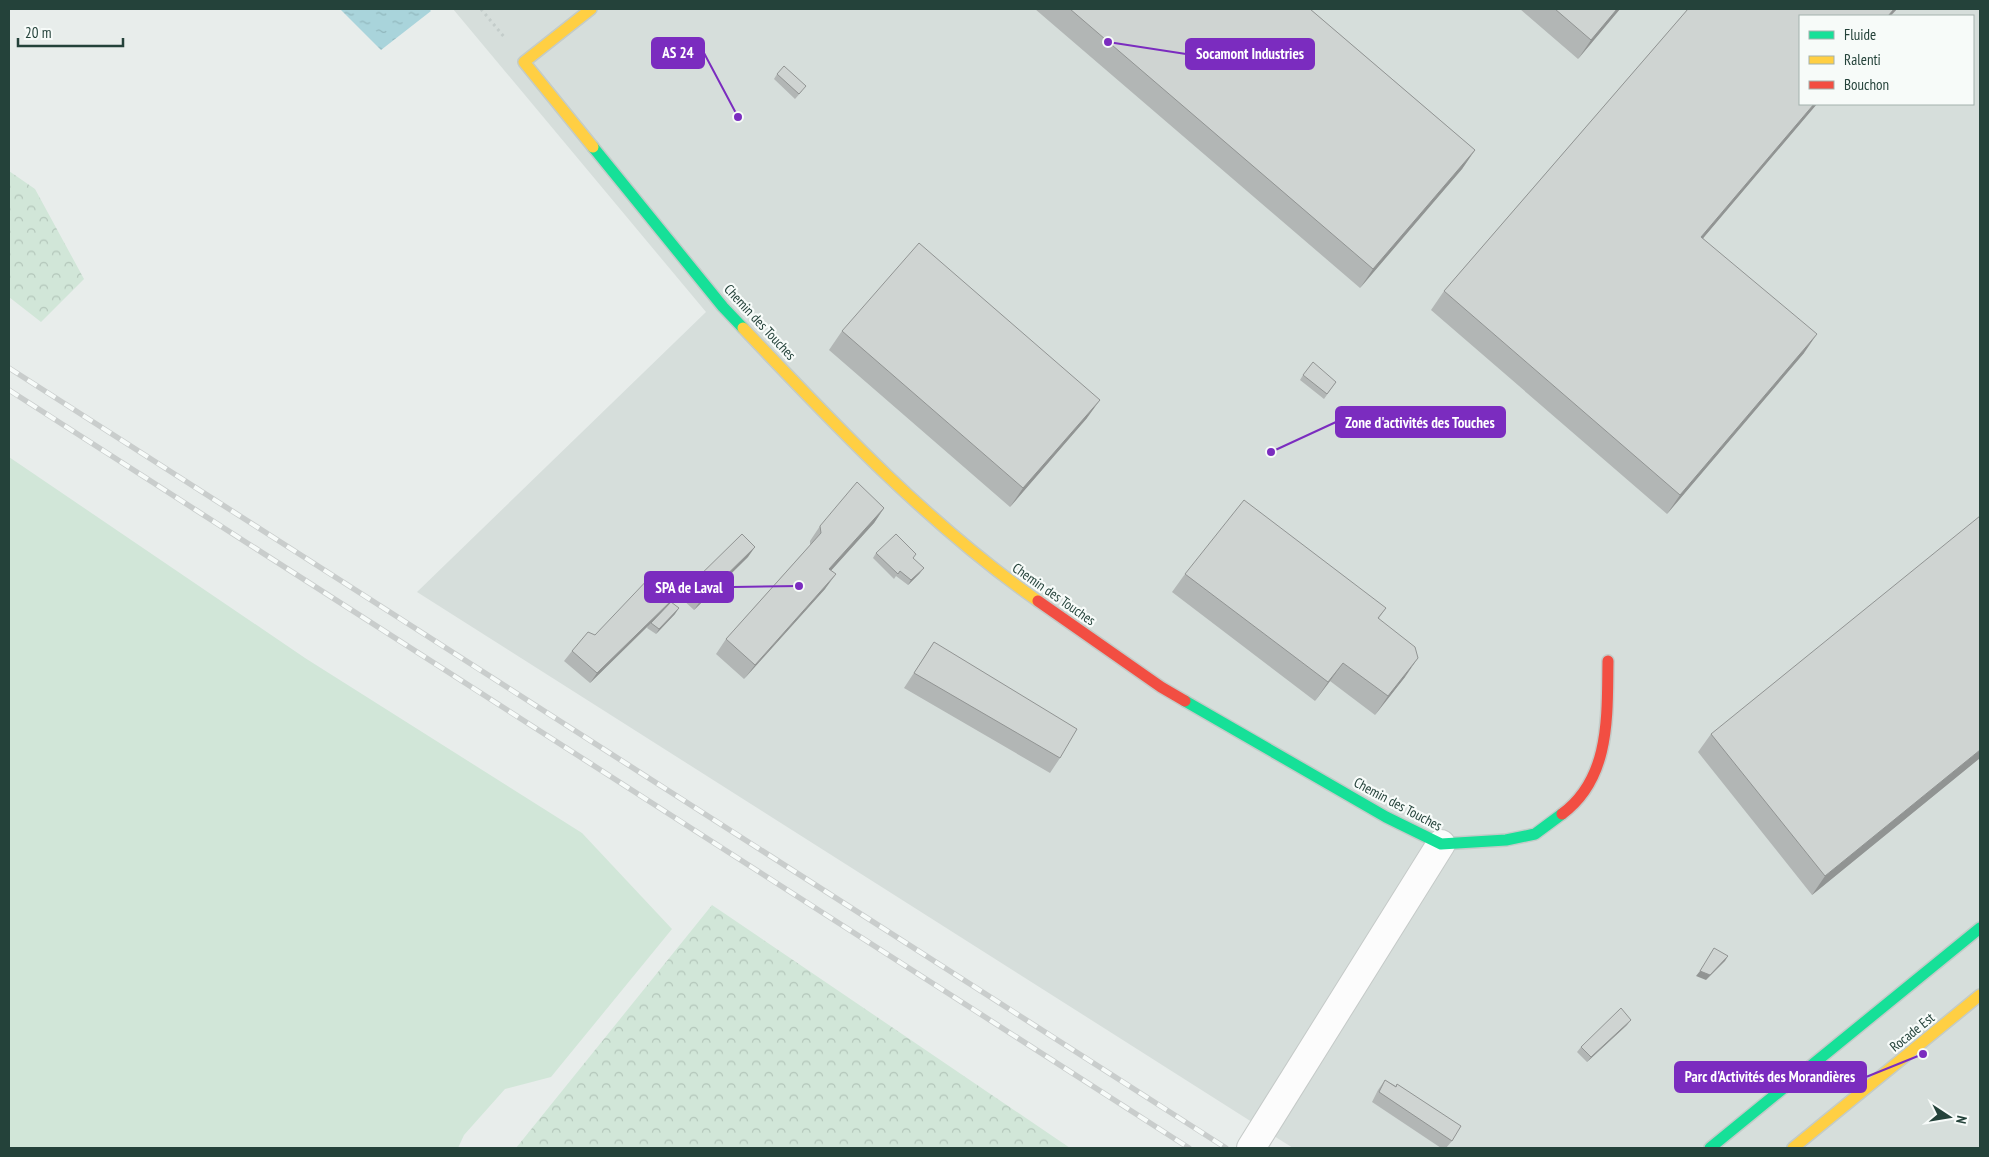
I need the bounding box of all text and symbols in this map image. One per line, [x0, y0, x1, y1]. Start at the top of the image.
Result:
scale bar [18, 15, 122, 47]
legend [1799, 15, 1974, 105]
text: 20 m [25, 23, 51, 42]
text: Fluide [1844, 25, 1876, 44]
callout: AS 24 [652, 38, 704, 68]
callout: Socamont Industries [1186, 39, 1314, 69]
text: AS 24 [661, 43, 694, 62]
text: Socamont Industries [1196, 44, 1304, 63]
text: Ralenti [1844, 50, 1881, 69]
text: Bouchon [1844, 75, 1889, 94]
street label: Chemin des Touches [720, 280, 800, 364]
callout: Zone d'activités des Touches [1336, 407, 1505, 437]
text: Zone d'activités des Touches [1345, 413, 1495, 432]
street label: Chemin des Touches [1009, 559, 1099, 629]
callout: SPA de Laval [645, 572, 733, 602]
text: SPA de Laval [655, 578, 723, 597]
street label: Chemin des Touches [1351, 773, 1445, 835]
street label: Rocade Est [1886, 1008, 1938, 1055]
callout: Parc d'Activités des Morandières [1675, 1062, 1866, 1092]
text: Parc d'Activités des Morandières [1685, 1067, 1855, 1086]
north arrow [1924, 1092, 1974, 1142]
text: N [1952, 1114, 1971, 1125]

